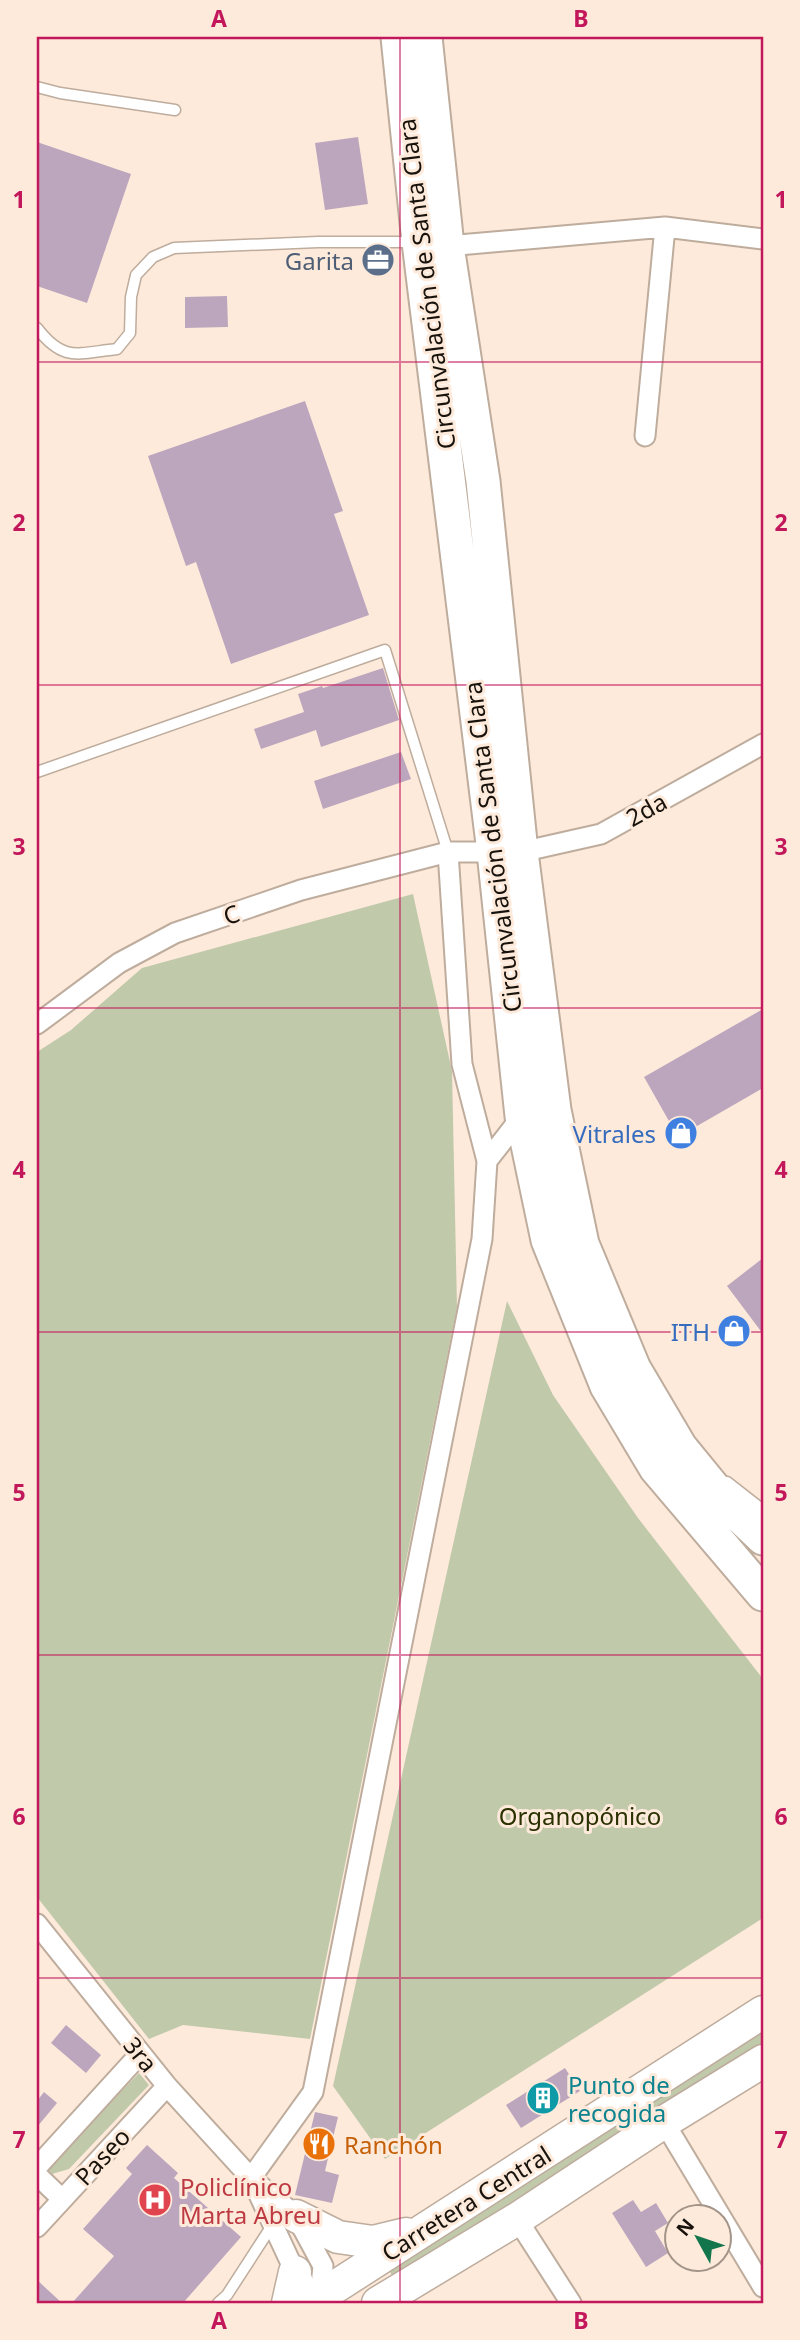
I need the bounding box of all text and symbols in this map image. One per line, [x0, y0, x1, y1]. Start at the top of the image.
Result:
text: A [211, 2, 227, 34]
text: B [573, 2, 589, 34]
street label: Circunvalación de Santa Clara [389, 117, 463, 451]
text: 1 [12, 183, 26, 215]
text: 1 [774, 183, 788, 215]
office icon: Garita [359, 241, 397, 279]
place label: Garita [285, 244, 354, 277]
text: 2 [12, 506, 26, 538]
text: 2 [774, 506, 788, 538]
street label: Circunvalación de Santa Clara [455, 680, 529, 1014]
street label: 2da [620, 784, 672, 834]
text: 3 [12, 830, 26, 862]
text: 3 [774, 830, 788, 862]
street label: C [218, 896, 244, 932]
shop icon: Vitrales [662, 1114, 700, 1152]
place label: Vitrales [573, 1117, 656, 1150]
text: 4 [12, 1153, 26, 1185]
text: 4 [774, 1153, 788, 1185]
shop icon: ITH [715, 1312, 753, 1350]
place label: ITH [671, 1315, 710, 1348]
text: 5 [12, 1476, 26, 1508]
text: 5 [774, 1476, 788, 1508]
park label: Organopónico [499, 1799, 661, 1832]
text: 6 [12, 1800, 26, 1832]
text: 6 [774, 1800, 788, 1832]
street label: 3ra [117, 2029, 165, 2079]
place label: Punto de recogida [568, 2068, 670, 2129]
building icon: Punto de recogida [524, 2079, 562, 2117]
street label: Paseo [67, 2120, 137, 2192]
text: 7 [12, 2123, 26, 2155]
text: 7 [774, 2123, 788, 2155]
restaurant icon: Ranchón [300, 2125, 338, 2163]
place label: Ranchón [344, 2128, 443, 2161]
street label: Carretera Central [375, 2138, 557, 2268]
place label: Policlínico Marta Abreu [180, 2170, 321, 2231]
hospital icon: Policlínico Marta Abreu [136, 2181, 174, 2219]
north arrow [664, 2204, 734, 2274]
text: N [670, 2213, 700, 2241]
text: A [211, 2304, 227, 2336]
text: B [573, 2304, 589, 2336]

